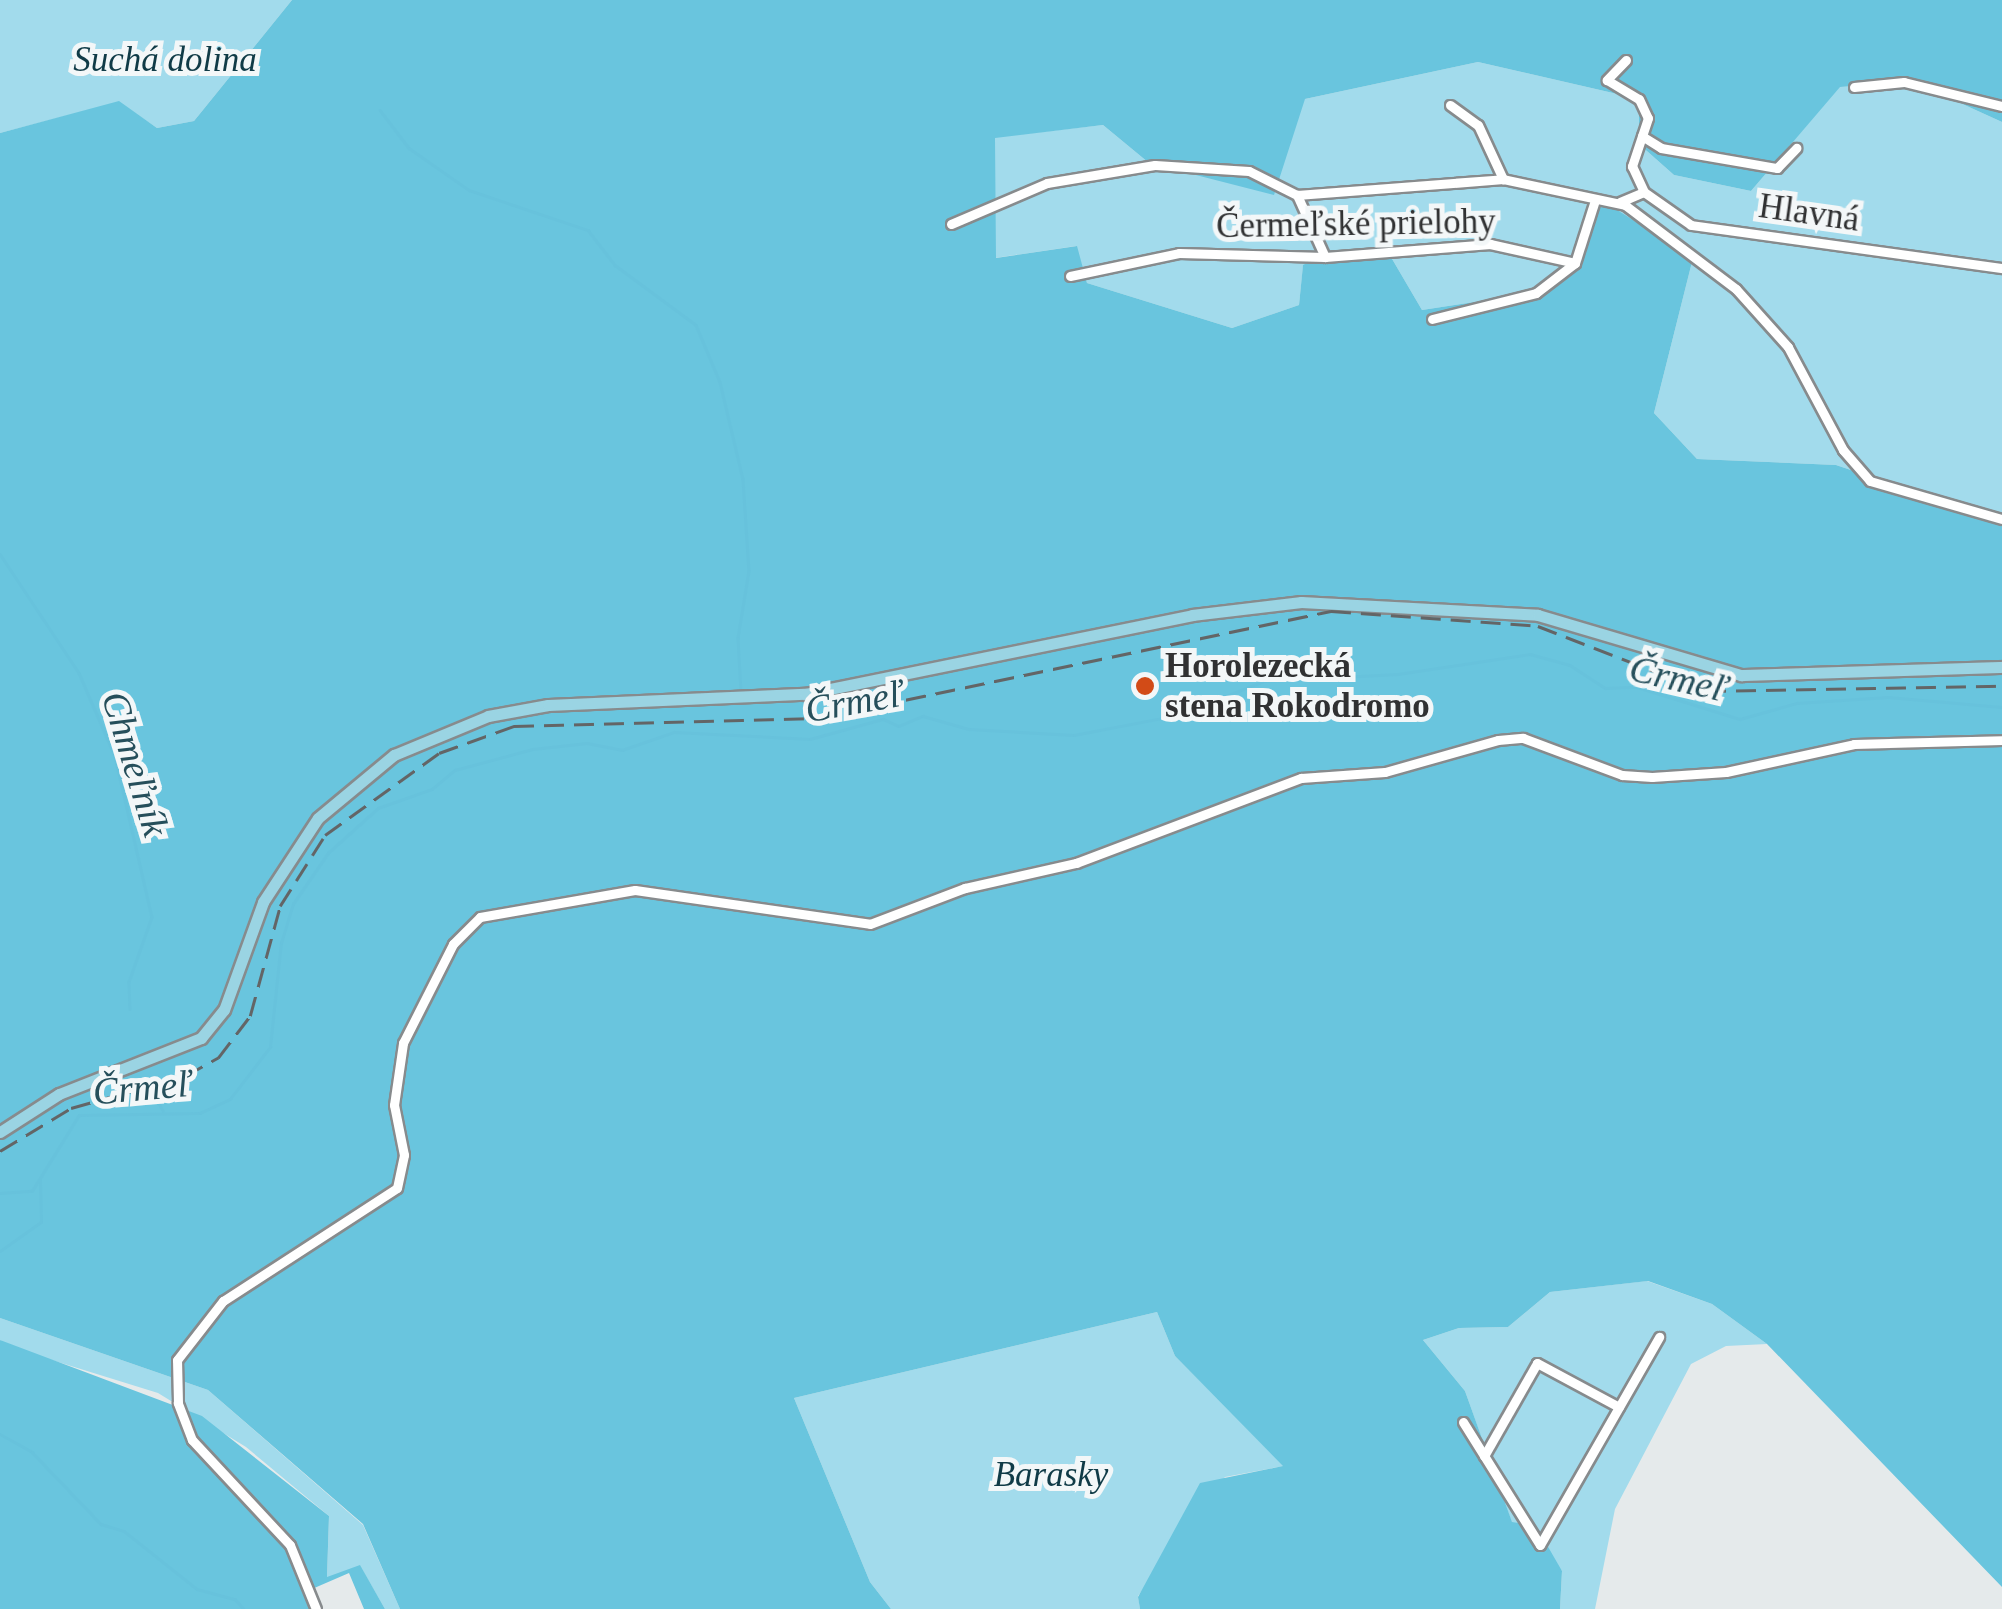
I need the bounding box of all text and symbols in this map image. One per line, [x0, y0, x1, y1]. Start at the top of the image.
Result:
park label: Suchá dolina [73, 39, 257, 81]
street label: Hlavná [1756, 185, 1862, 241]
street label: Čermeľské prielohy [1216, 201, 1496, 247]
place label: Horolezecká stena Rokodromo [1165, 645, 1430, 727]
water label: Črmeľ [1625, 646, 1731, 712]
water label: Črmeľ [802, 671, 906, 733]
marker: Horolezecká stena Rokodromo [1134, 675, 1156, 697]
water label: Chmeľník [91, 686, 179, 842]
water label: Črmeľ [91, 1061, 193, 1115]
park label: Barasky [994, 1454, 1108, 1496]

